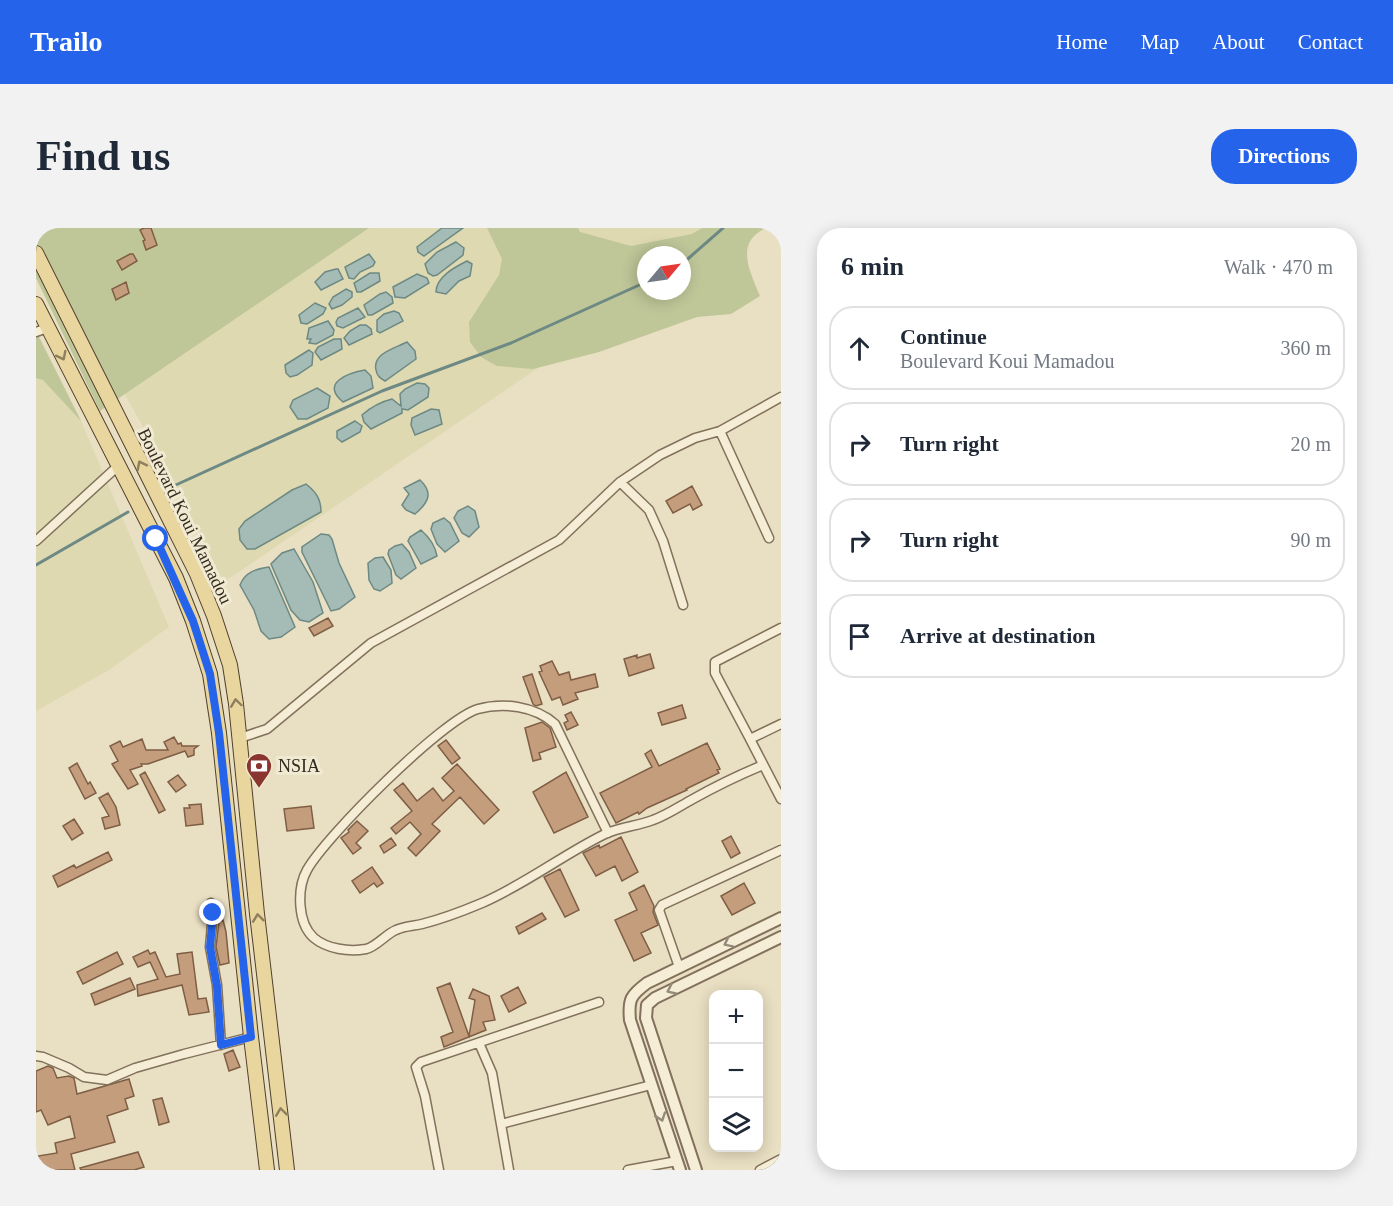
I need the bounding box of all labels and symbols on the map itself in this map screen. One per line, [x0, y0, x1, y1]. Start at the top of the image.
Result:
north arrow [637, 246, 691, 300]
one-way arrow [55, 350, 66, 361]
street label: Boulevard Koui Mamadou [134, 425, 236, 607]
one-way arrow [137, 460, 149, 471]
route start [142, 525, 168, 551]
one-way arrow [230, 699, 242, 708]
bank icon: NSIA [244, 751, 274, 789]
place label: NSIA [278, 756, 320, 776]
route end [199, 899, 225, 925]
one-way arrow [252, 914, 265, 923]
one-way arrow [724, 936, 735, 948]
one-way arrow [667, 982, 678, 994]
one-way arrow [275, 1107, 287, 1116]
one-way arrow [654, 1111, 667, 1122]

